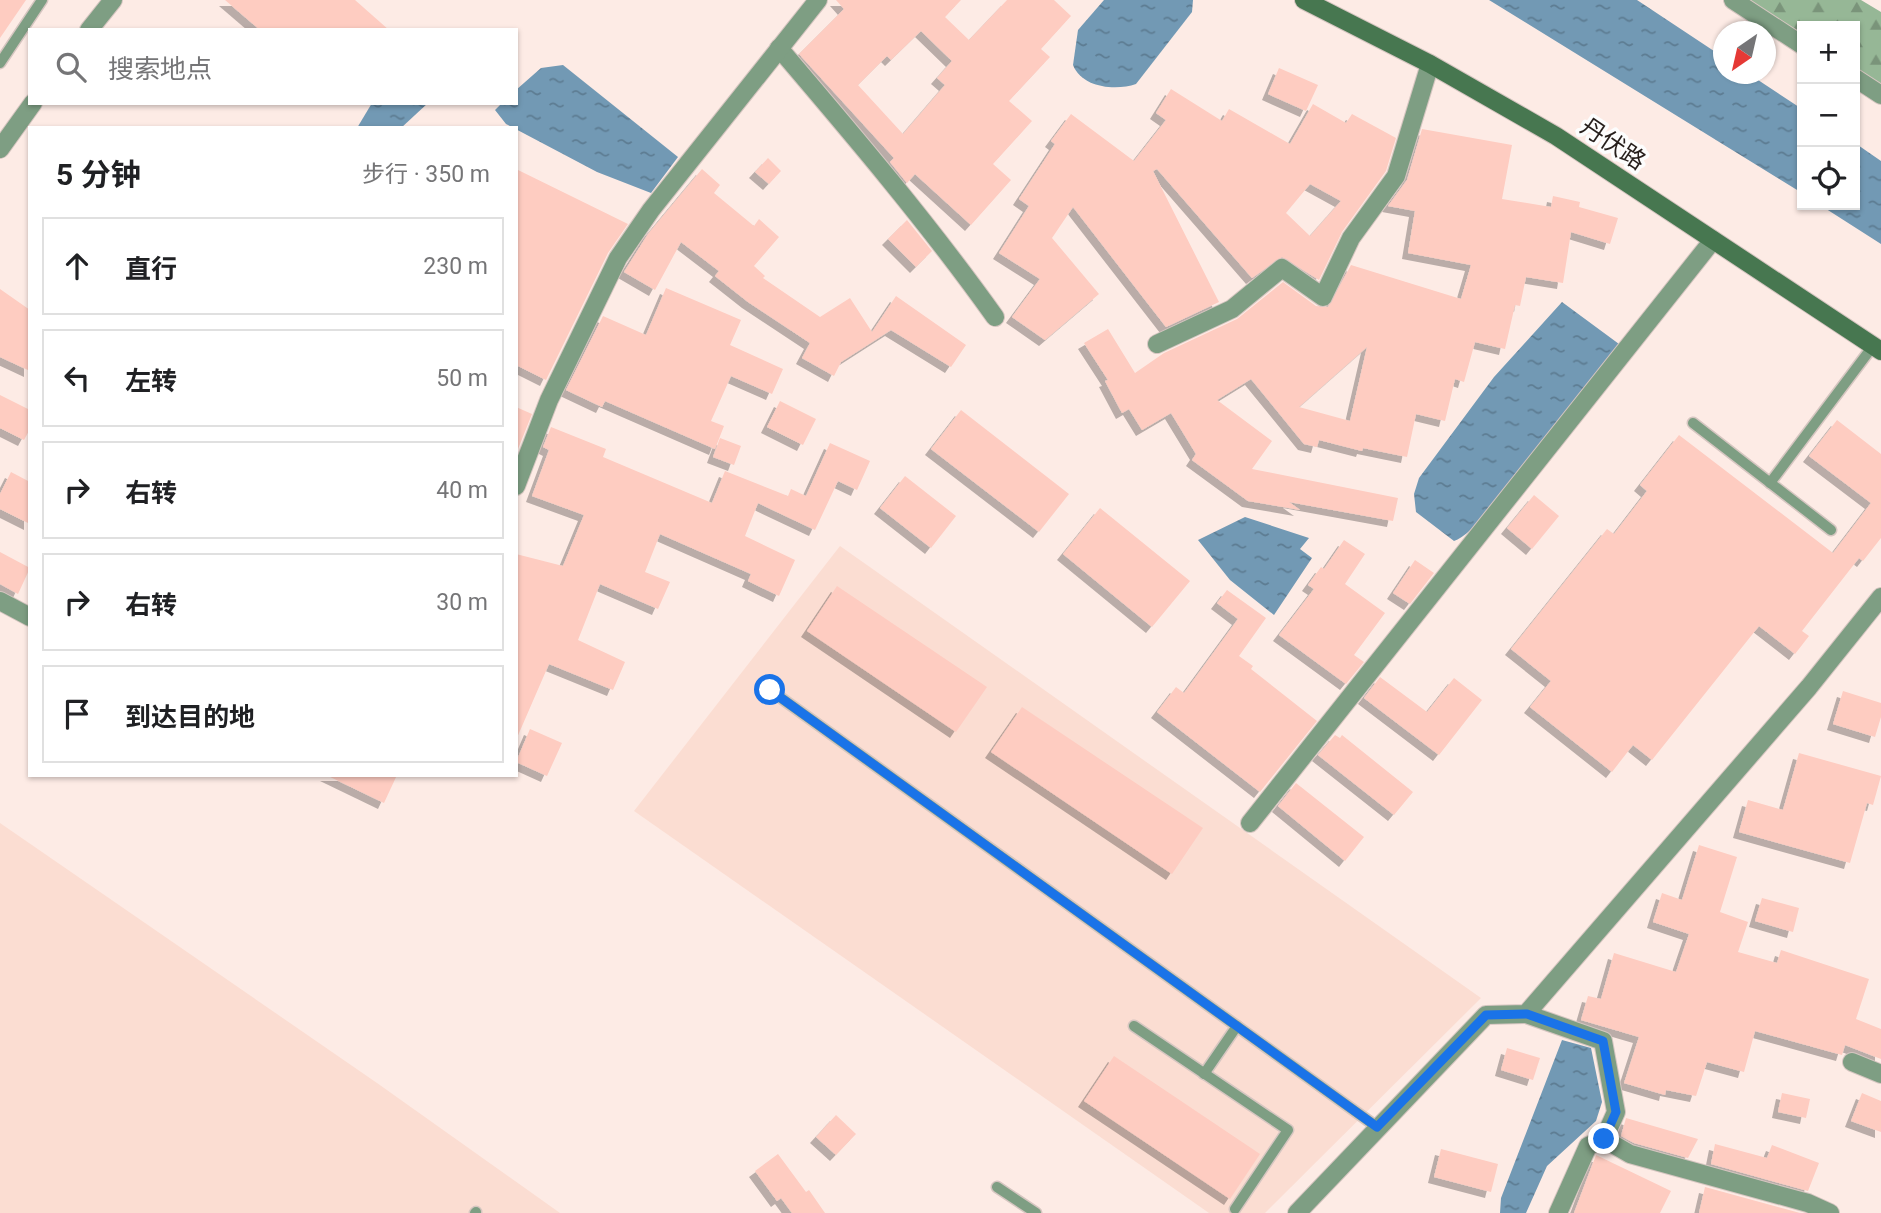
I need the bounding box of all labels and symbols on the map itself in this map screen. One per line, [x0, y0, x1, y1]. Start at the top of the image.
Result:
north arrow [1713, 21, 1776, 84]
street label: 丹伏路 [1575, 112, 1651, 176]
route start [754, 674, 785, 705]
route end [1588, 1123, 1619, 1154]

